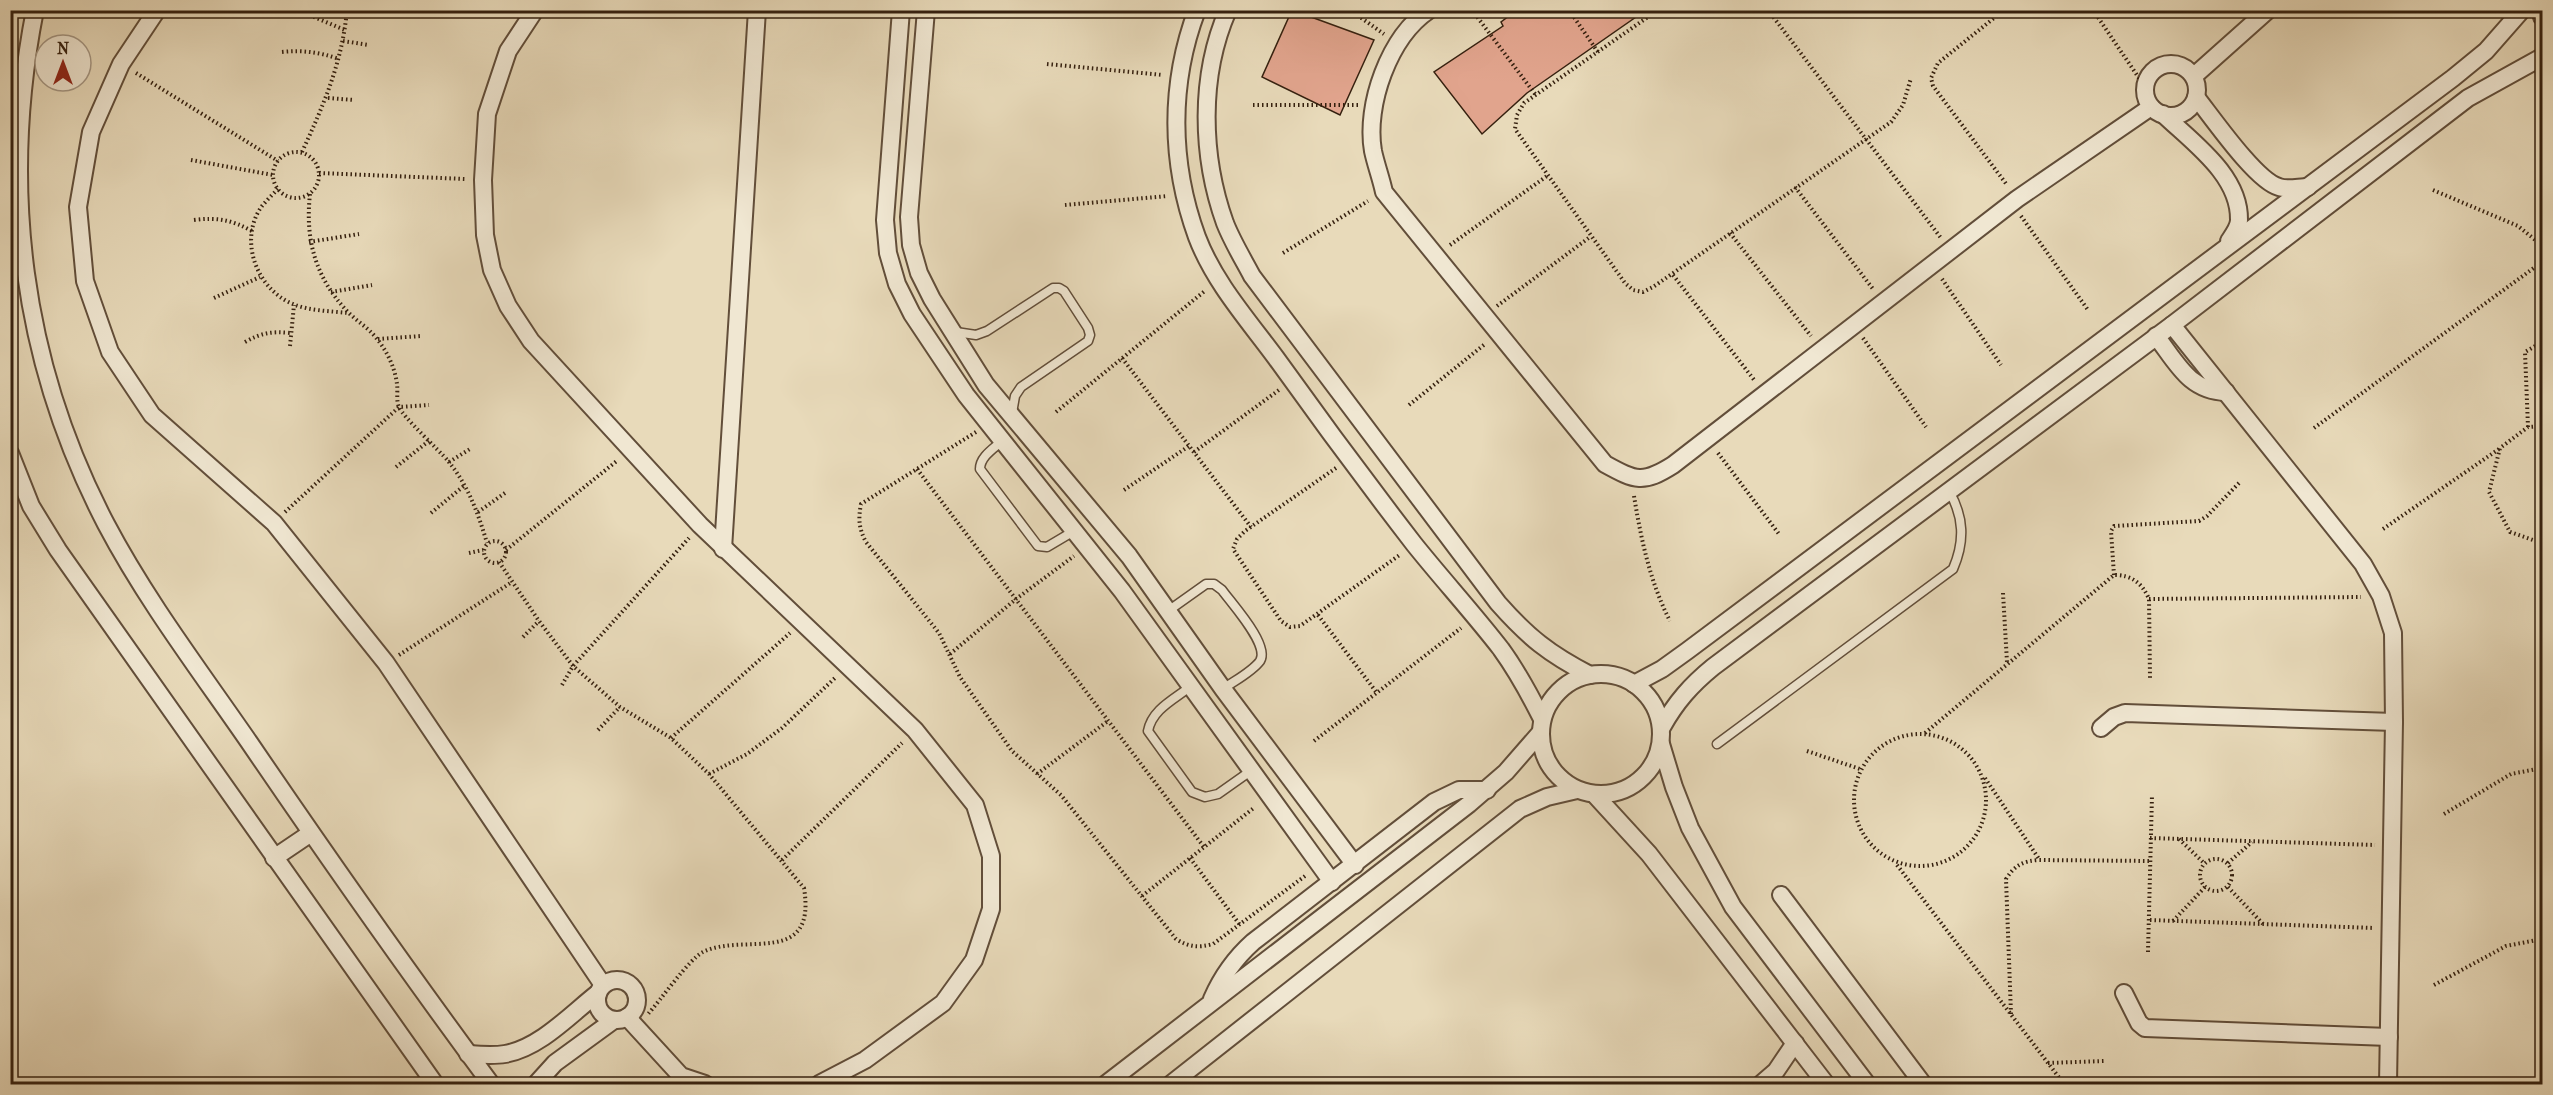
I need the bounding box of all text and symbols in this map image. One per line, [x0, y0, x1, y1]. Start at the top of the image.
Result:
north arrow [33, 33, 93, 93]
text: N [57, 39, 70, 58]

